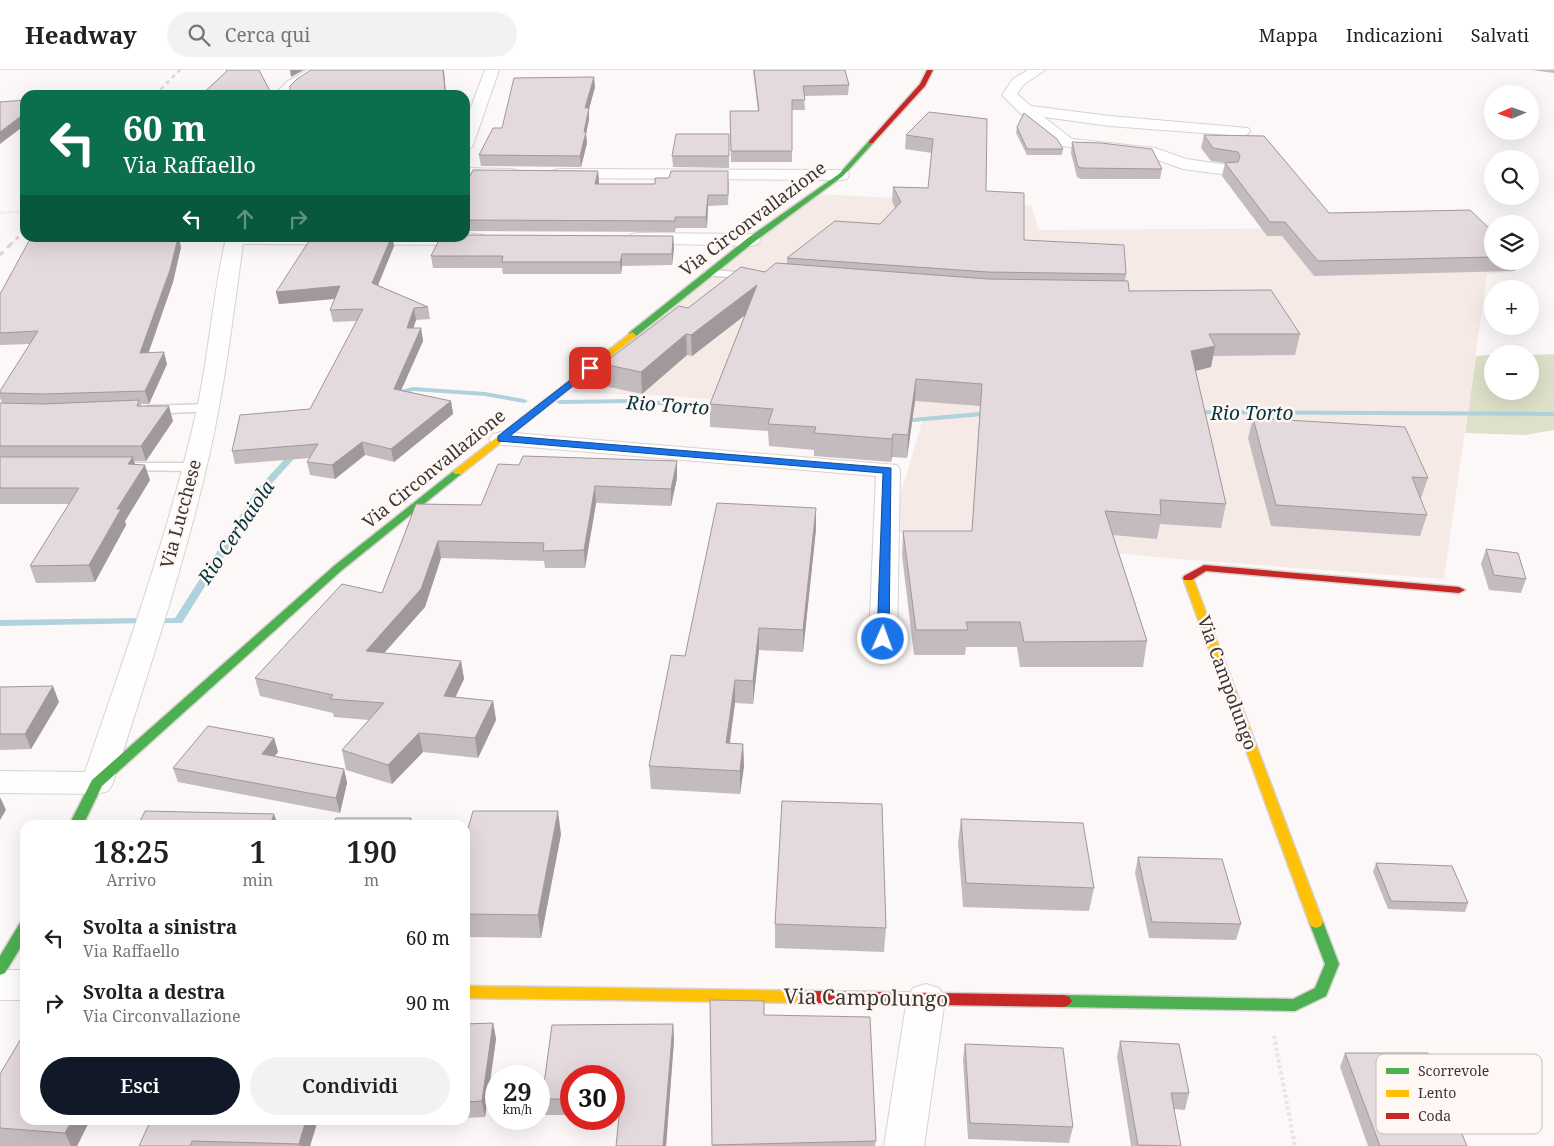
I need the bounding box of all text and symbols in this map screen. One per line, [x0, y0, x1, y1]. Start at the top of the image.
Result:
search box [167, 12, 517, 57]
text: Headway [25, 18, 137, 51]
icon: search [185, 21, 213, 49]
text: Cerca qui [225, 22, 310, 48]
text: Mappa [1259, 23, 1318, 47]
text: Indicazioni [1346, 23, 1443, 47]
text: Salvati [1471, 23, 1529, 47]
north arrow [1484, 85, 1539, 140]
map controls [1484, 85, 1539, 400]
text: 60 m [123, 104, 206, 151]
icon: left [40, 110, 105, 175]
text: Via Raffaello [123, 149, 256, 179]
button: search [1484, 150, 1539, 205]
street label: Via Circonvallazione [674, 155, 830, 281]
icon: left [178, 205, 206, 233]
icon: ahead [231, 205, 259, 233]
icon: right [284, 205, 312, 233]
button: layers [1484, 215, 1539, 270]
button: + [1484, 280, 1539, 335]
button: − [1484, 345, 1539, 400]
pin [569, 347, 611, 389]
icon: arrive [576, 354, 604, 382]
water label: Rio Torto [625, 389, 710, 421]
water label: Rio Torto [1209, 400, 1294, 426]
street label: Via Circonvallazione [357, 403, 510, 533]
street label: Via Lucchese [154, 457, 206, 571]
water label: Rio Cerbaiola [191, 475, 280, 590]
position arrow [856, 612, 908, 664]
street label: Via Campolungo [1193, 612, 1263, 753]
text: 18:25 [93, 831, 170, 872]
text: 1 [249, 831, 266, 872]
text: 190 [346, 831, 397, 872]
text: Arrivo [106, 869, 156, 891]
text: min [243, 869, 273, 891]
text: m [364, 869, 379, 891]
text: Svolta a sinistra [83, 914, 237, 940]
icon: left [40, 924, 68, 952]
text: 60 m [406, 925, 450, 951]
text: Via Raffaello [83, 940, 180, 962]
text: Svolta a destra [83, 979, 225, 1005]
street label: Via Campolungo [784, 982, 949, 1012]
icon: right [40, 989, 68, 1017]
text: 90 m [406, 990, 450, 1016]
text: Via Circonvallazione [83, 1005, 241, 1027]
legend [1376, 1054, 1542, 1134]
button: Esci [40, 1057, 240, 1115]
button: Condividi [250, 1057, 450, 1115]
text: Scorrevole [1418, 1061, 1489, 1080]
speed limit sign: 30 [560, 1065, 625, 1130]
text: 29 [503, 1074, 532, 1108]
text: Lento [1418, 1083, 1456, 1102]
text: km/h [503, 1101, 532, 1118]
text: Coda [1418, 1106, 1451, 1125]

